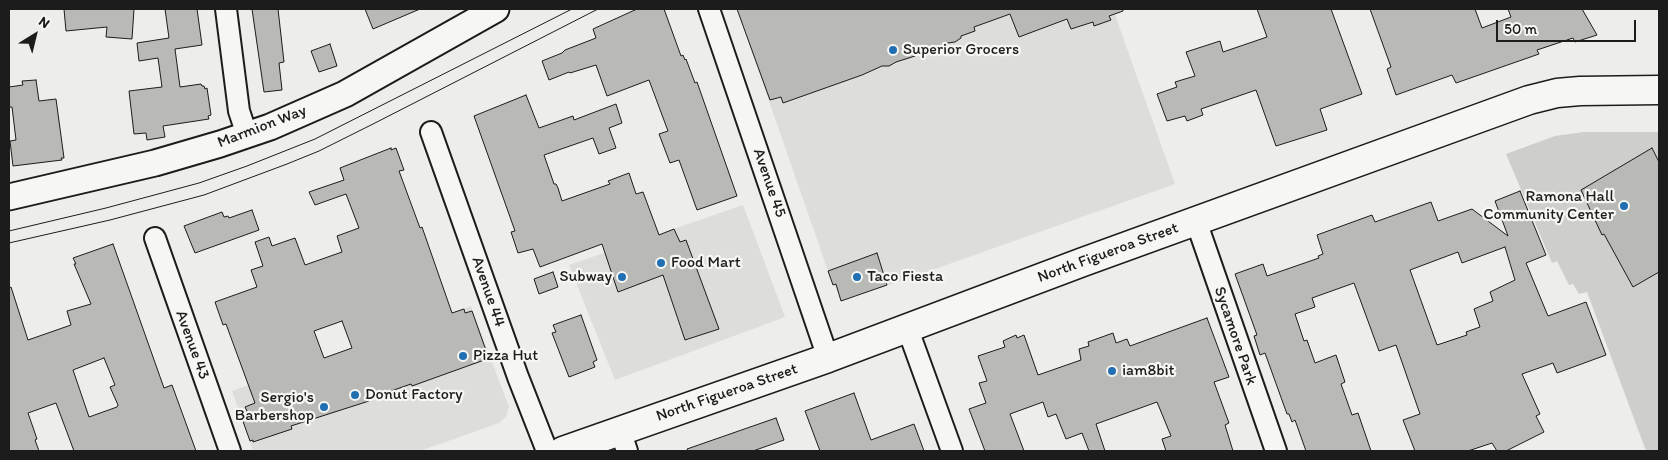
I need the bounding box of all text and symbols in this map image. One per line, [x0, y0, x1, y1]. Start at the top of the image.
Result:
north arrow [10, 10, 60, 60]
scale bar [1498, 10, 1638, 42]
text: N [35, 13, 53, 32]
text: 50 m [1504, 20, 1537, 38]
place label: Superior Grocers [903, 40, 1019, 60]
marker: Superior Grocers [887, 44, 899, 56]
street label: Marmion Way [215, 101, 309, 153]
street label: Avenue 45 [748, 146, 790, 220]
place label: Ramona Hall Community Center [1483, 187, 1614, 225]
marker: Ramona Hall Community Center [1618, 200, 1630, 212]
street label: North Figueroa Street [1035, 219, 1181, 287]
place label: Food Mart [671, 253, 741, 273]
street label: Avenue 44 [467, 254, 509, 330]
marker: Food Mart [655, 257, 667, 269]
place label: Subway [560, 267, 612, 287]
place label: Taco Fiesta [867, 267, 943, 287]
marker: Subway [616, 271, 628, 283]
marker: Taco Fiesta [851, 271, 863, 283]
street label: Sycamore Park [1209, 284, 1261, 388]
street label: Avenue 43 [171, 308, 213, 382]
place label: Pizza Hut [473, 346, 538, 366]
marker: Pizza Hut [457, 350, 469, 362]
street label: North Figueroa Street [654, 360, 800, 426]
place label: iam8bit [1122, 361, 1175, 381]
marker: iam8bit [1106, 365, 1118, 377]
place label: Donut Factory [365, 385, 463, 405]
place label: Sergio's Barbershop [235, 388, 314, 426]
marker: Donut Factory [349, 389, 361, 401]
marker: Sergio's Barbershop [318, 401, 330, 413]

